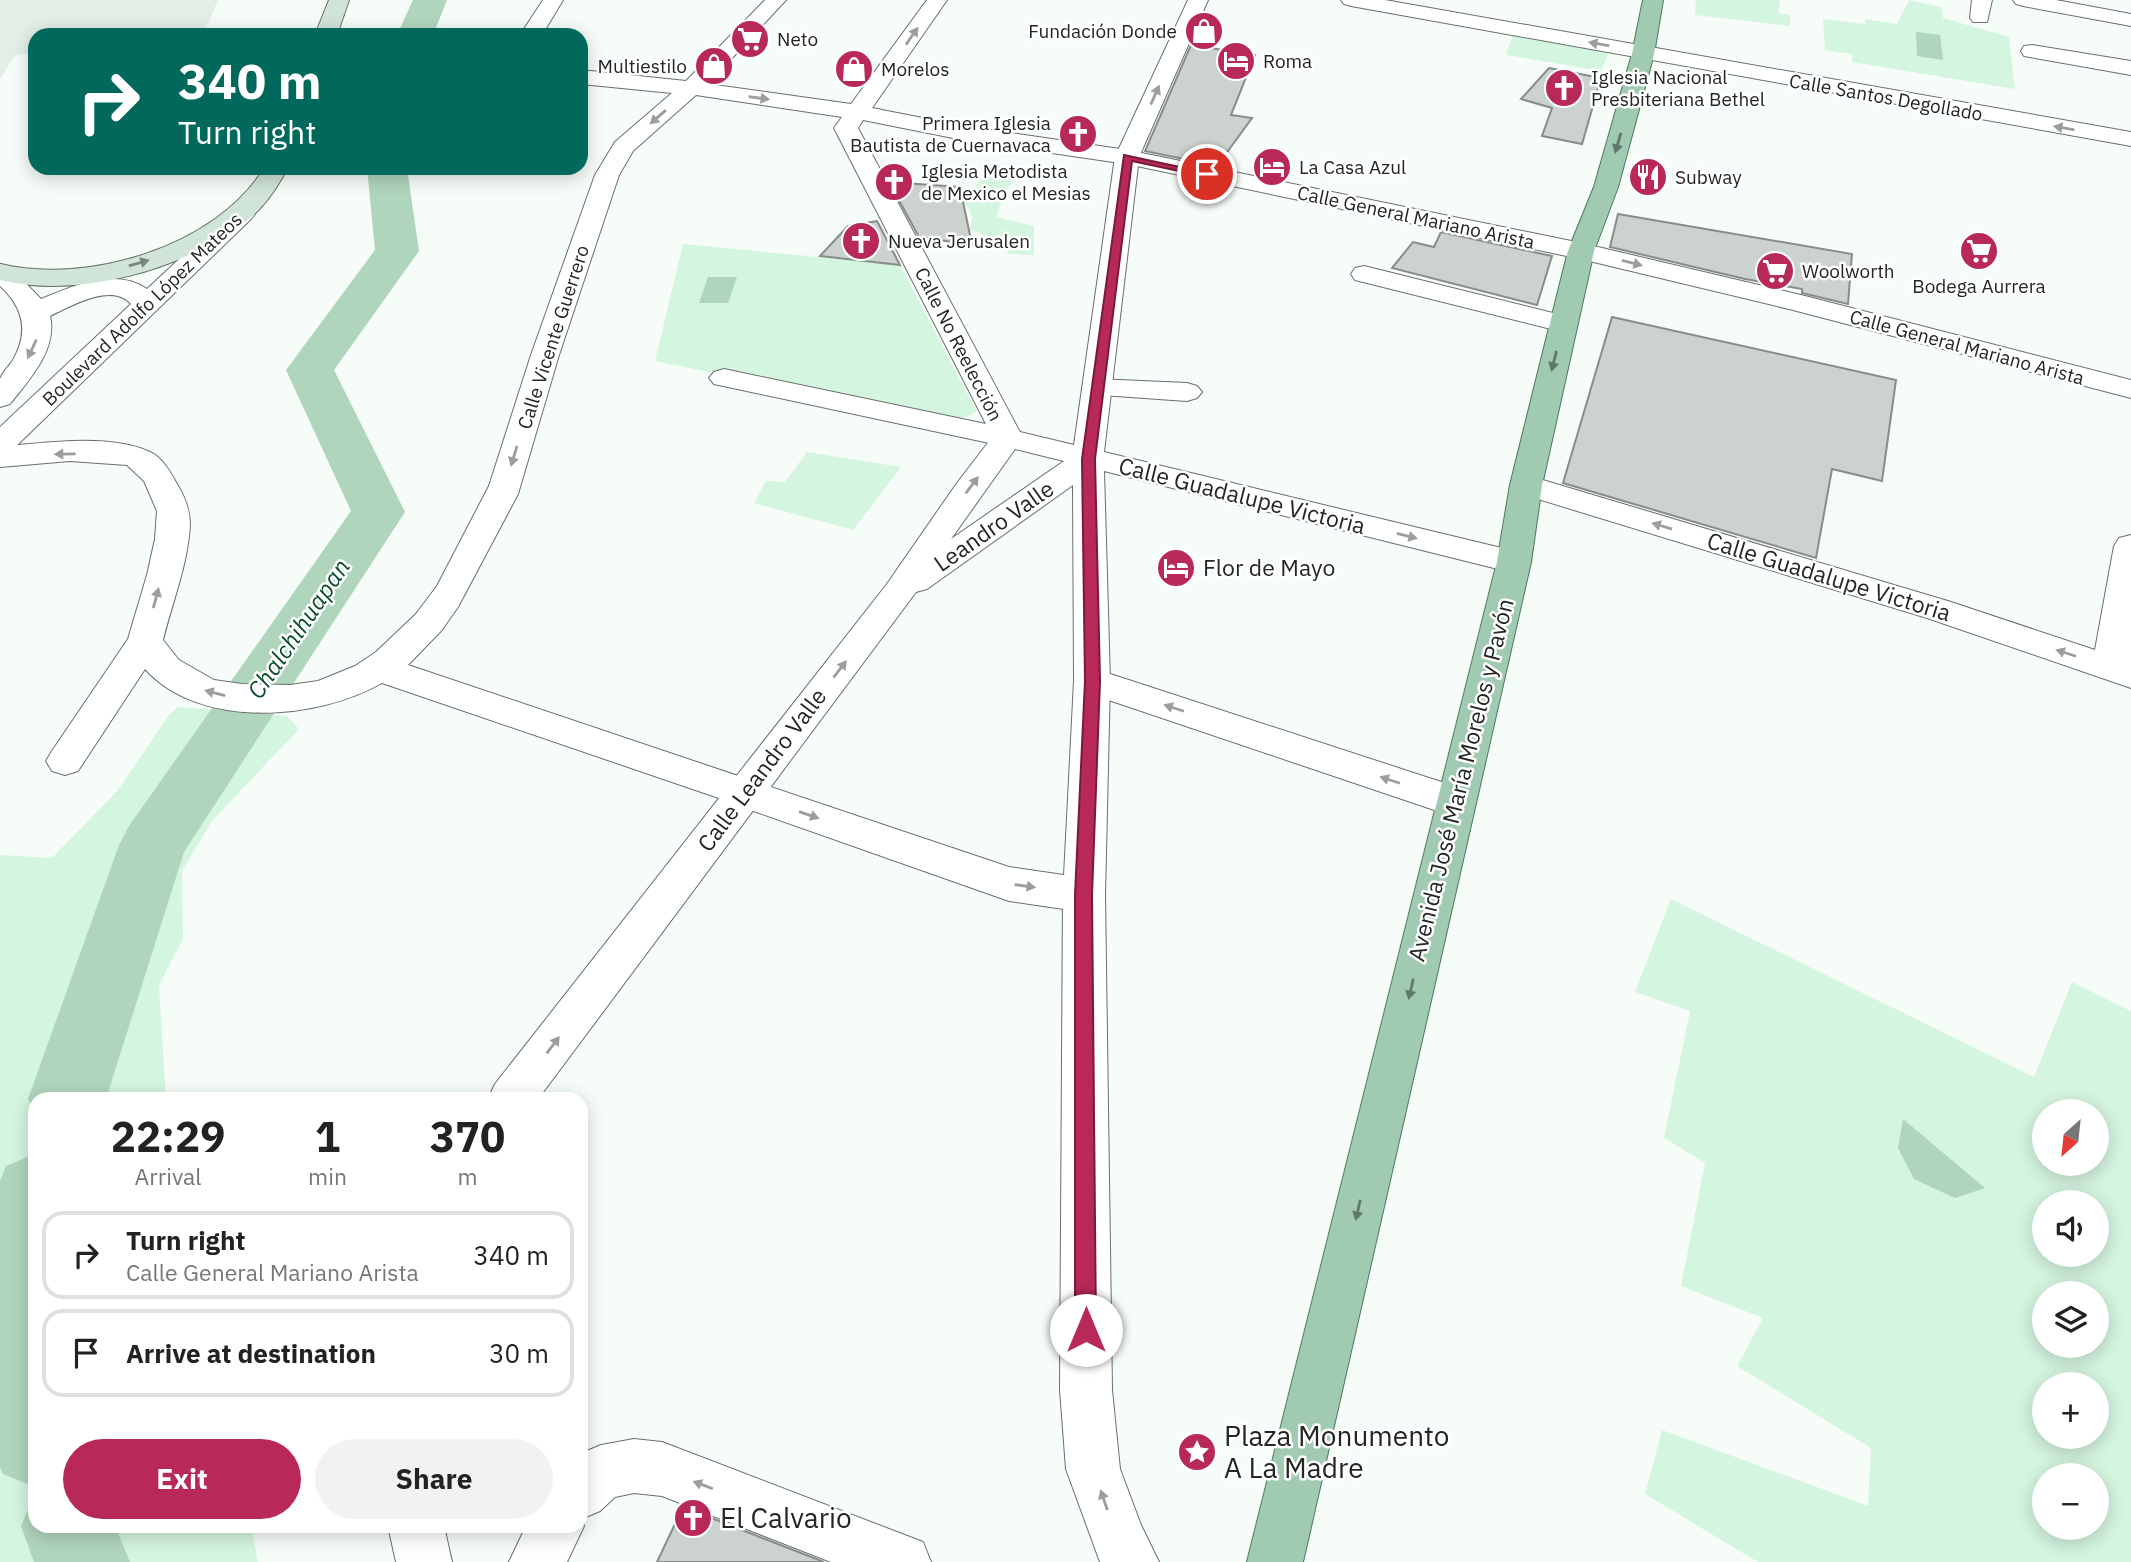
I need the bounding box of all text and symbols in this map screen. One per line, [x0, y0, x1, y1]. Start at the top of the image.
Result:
shop icon: Fundación Donde [1183, 10, 1225, 52]
supermarket icon: Neto [729, 18, 771, 60]
place label: Fundación Donde [1028, 19, 1177, 43]
place label: Neto [777, 27, 818, 51]
one-way arrow [905, 27, 919, 45]
one-way arrow [1588, 38, 1610, 49]
hotel icon: Roma [1215, 40, 1257, 82]
shop icon: Multiestilo [693, 45, 735, 87]
shop icon: Morelos [833, 48, 875, 90]
text: 340 m [178, 49, 322, 112]
place label: Roma [1263, 49, 1312, 73]
place label: Multiestilo [598, 54, 687, 78]
icon: right [63, 56, 154, 147]
place label: Morelos [881, 57, 949, 81]
place label: Iglesia Nacional Presbiteriana Bethel [1591, 65, 1765, 111]
church icon: Iglesia Nacional Presbiteriana Bethel [1543, 67, 1585, 109]
street label: Calle Santos Degollado [1787, 68, 1985, 126]
one-way arrow [1149, 85, 1161, 105]
one-way arrow [748, 92, 770, 103]
one-way arrow [649, 109, 667, 125]
text: Turn right [178, 111, 316, 153]
place label: Primera Iglesia Bautista de Cuernavaca [850, 111, 1051, 157]
church icon: Primera Iglesia Bautista de Cuernavaca [1057, 113, 1099, 155]
one-way arrow [2053, 122, 2075, 133]
one-way arrow [1612, 133, 1622, 154]
pin [1177, 144, 1237, 204]
hotel icon: La Casa Azul [1251, 146, 1293, 188]
icon: arrive [1188, 155, 1226, 193]
place label: La Casa Azul [1299, 155, 1406, 179]
restaurant icon: Subway [1627, 156, 1669, 198]
place label: Iglesia Metodista de Mexico el Mesias [921, 159, 1091, 205]
church icon: Iglesia Metodista de Mexico el Mesias [873, 161, 915, 203]
place label: Subway [1675, 165, 1742, 189]
street label: Calle General Mariano Arista [1295, 180, 1537, 254]
street label: Boulevard Adolfo López Mateos [37, 207, 247, 411]
church icon: Nueva Jerusalen [840, 220, 882, 262]
place label: Nueva Jerusalen [888, 229, 1030, 253]
supermarket icon: Bodega Aurrera [1958, 230, 2000, 272]
street label: Calle Vicente Guerrero [512, 242, 594, 432]
supermarket icon: Woolworth [1754, 250, 1796, 292]
one-way arrow [129, 258, 150, 268]
one-way arrow [1621, 258, 1643, 269]
place label: Woolworth [1802, 259, 1895, 283]
street label: Calle No Reelección [910, 263, 1008, 425]
place label: Bodega Aurrera [1912, 274, 2046, 298]
street label: Calle General Mariano Arista [1847, 304, 2087, 390]
one-way arrow [26, 339, 38, 359]
one-way arrow [1548, 350, 1559, 372]
one-way arrow [508, 446, 519, 467]
one-way arrow [54, 448, 76, 460]
street label: Calle Guadalupe Victoria [1116, 450, 1369, 540]
street label: Leandro Valle [928, 473, 1059, 578]
one-way arrow [965, 476, 980, 494]
one-way arrow [1652, 520, 1673, 531]
street label: Calle Guadalupe Victoria [1704, 525, 1955, 627]
one-way arrow [1396, 531, 1418, 542]
hotel icon: Flor de Mayo [1155, 547, 1197, 589]
water label: Chalchihuapan [240, 552, 357, 705]
place label: Flor de Mayo [1203, 552, 1335, 582]
one-way arrow [151, 587, 162, 609]
street label: Avenida José María Morelos y Pavón [1400, 595, 1520, 964]
one-way arrow [2056, 647, 2077, 658]
one-way arrow [832, 660, 846, 678]
street label: Calle Leandro Valle [690, 682, 832, 857]
one-way arrow [203, 687, 225, 698]
one-way arrow [1164, 703, 1185, 713]
one-way arrow [1379, 775, 1400, 785]
one-way arrow [799, 810, 820, 821]
one-way arrow [1014, 881, 1036, 892]
one-way arrow [1405, 978, 1416, 1000]
one-way arrow [545, 1036, 560, 1054]
north arrow [2032, 1099, 2109, 1176]
map controls [2032, 1099, 2109, 1540]
text: 22:29 [111, 1109, 225, 1164]
text: 1 [315, 1109, 340, 1164]
text: 370 [430, 1109, 505, 1164]
text: Arrival [135, 1161, 202, 1191]
text: min [308, 1161, 347, 1191]
text: m [457, 1161, 478, 1191]
button: sound [2032, 1190, 2109, 1267]
one-way arrow [1353, 1199, 1364, 1221]
text: Turn right [126, 1223, 245, 1257]
icon: right [67, 1236, 105, 1274]
text: 340 m [473, 1238, 549, 1272]
text: Calle General Mariano Arista [126, 1257, 419, 1287]
button: layers [2032, 1281, 2109, 1358]
position arrow [1049, 1293, 1123, 1367]
icon: arrive [67, 1334, 105, 1372]
text: Arrive at destination [126, 1336, 376, 1370]
text: 30 m [489, 1336, 549, 1370]
button: + [2032, 1372, 2109, 1449]
place label: Plaza Monumento A La Madre [1224, 1417, 1449, 1486]
place icon: Plaza Monumento A La Madre [1176, 1431, 1218, 1473]
button: Exit [63, 1439, 301, 1519]
button: Share [315, 1439, 553, 1519]
button: − [2032, 1463, 2109, 1540]
one-way arrow [692, 1479, 713, 1490]
one-way arrow [1098, 1489, 1109, 1510]
church icon: El Calvario [672, 1497, 714, 1539]
place label: El Calvario [720, 1499, 852, 1536]

